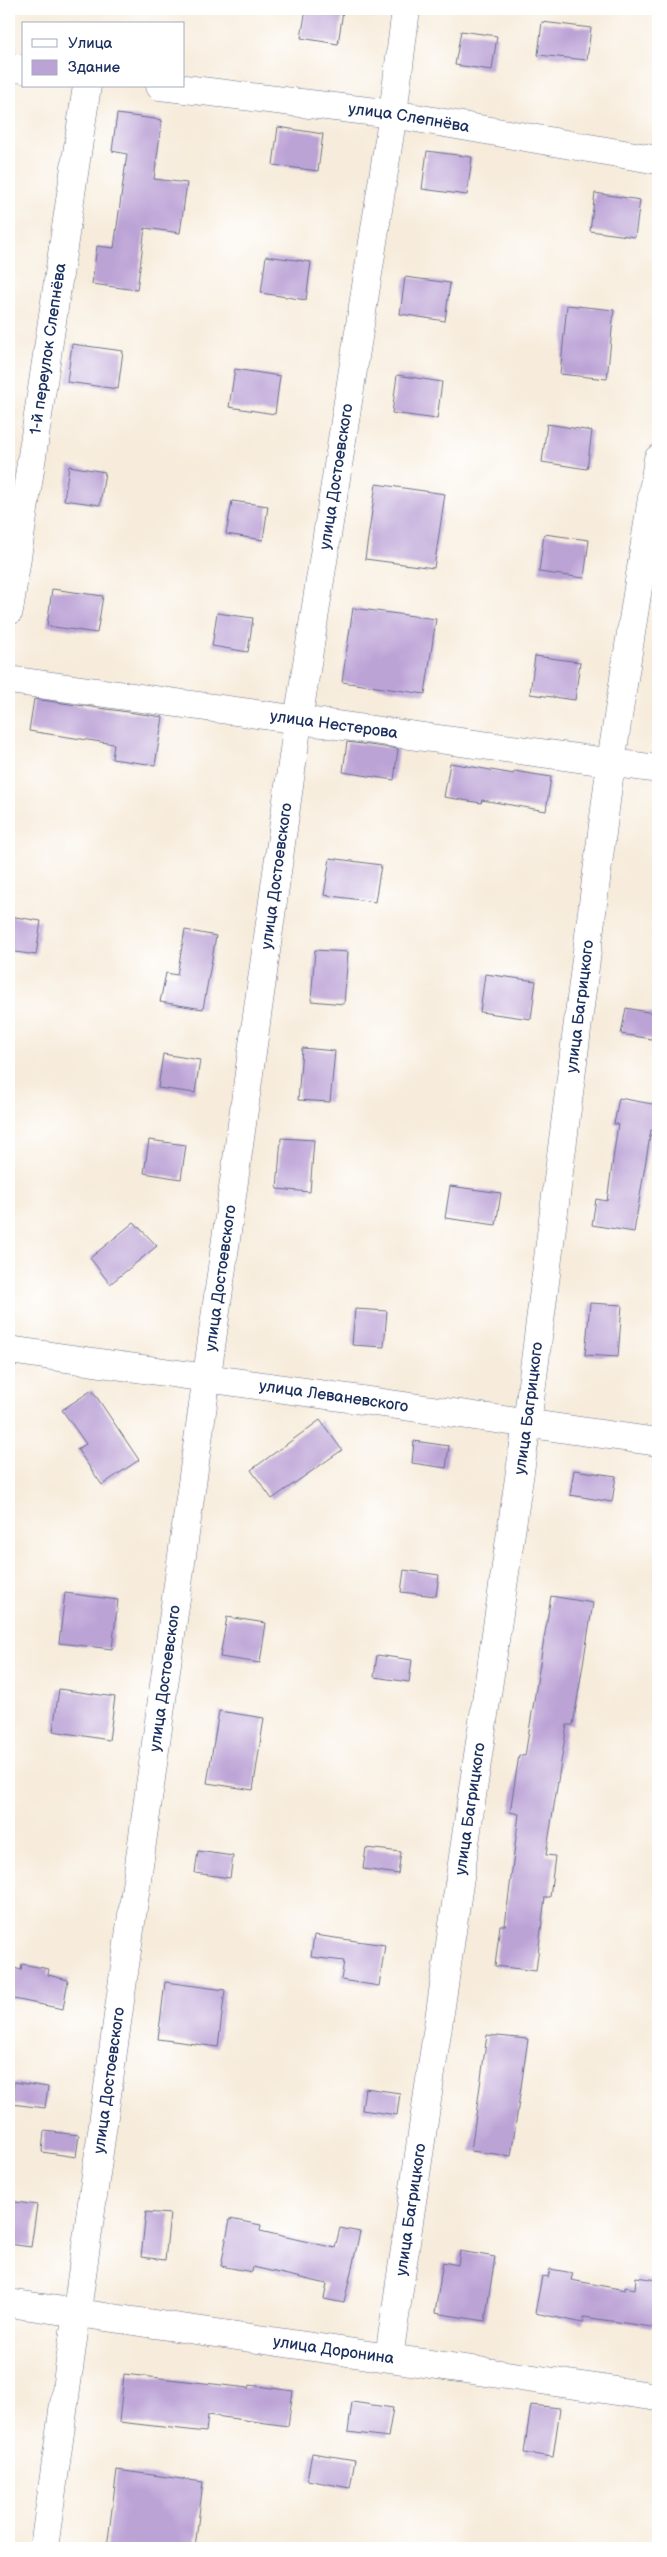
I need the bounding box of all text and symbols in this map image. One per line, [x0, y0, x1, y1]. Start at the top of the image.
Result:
legend [22, 22, 185, 88]
text: Улица [68, 34, 113, 53]
text: Здание [68, 58, 120, 77]
street label: улица Слепнёва [347, 99, 472, 137]
street label: 1-й переулок Слепнёва [26, 261, 70, 436]
street label: улица Достоевского [315, 402, 357, 551]
street label: улица Нестерова [269, 706, 400, 743]
street label: улица Достоевского [257, 802, 296, 951]
street label: улица Багрицкого [562, 939, 598, 1074]
street label: улица Достоевского [201, 1204, 240, 1353]
street label: улица Багрицкого [510, 1341, 547, 1476]
street label: улица Леваневского [258, 1376, 410, 1416]
street label: улица Достоевского [145, 1604, 184, 1753]
street label: улица Багрицкого [451, 1741, 489, 1876]
street label: улица Достоевского [89, 2006, 129, 2155]
street label: улица Багрицкого [392, 2142, 430, 2277]
street label: улица Доронина [272, 2332, 396, 2368]

